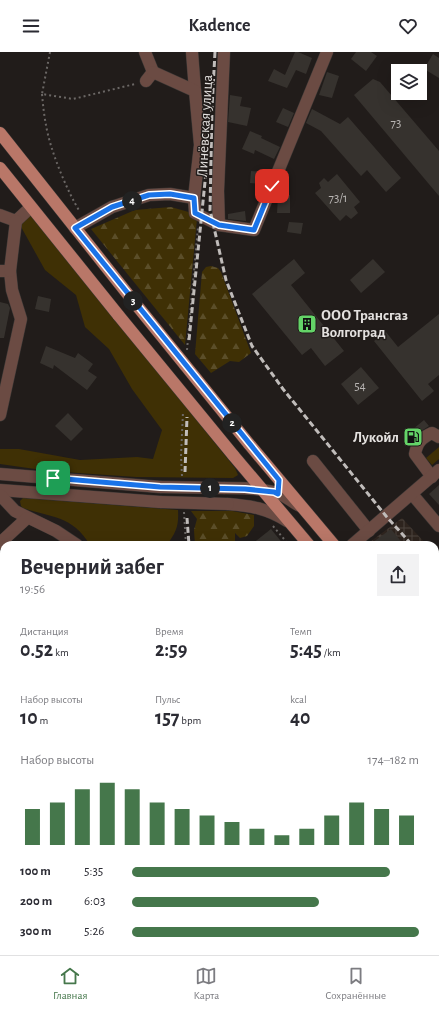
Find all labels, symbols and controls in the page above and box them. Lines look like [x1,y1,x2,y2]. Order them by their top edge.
icon: menu [20,15,42,37]
icon: heart [397,15,419,37]
text: Kadence [189,17,250,35]
map controls [391,64,427,100]
button: layers [391,64,427,100]
street label: Линёвская улица [195,74,215,178]
house number: 73 [391,117,401,130]
pin [255,169,289,203]
icon: check [261,175,283,197]
pin: 4 [122,191,142,211]
house number: 73/1 [329,192,347,205]
text: 4 [129,195,135,206]
pin: 3 [123,291,143,311]
text: 3 [131,295,135,306]
place label: ООО Трансгаз Волгоград [321,308,408,340]
building icon: ООО Трансгаз Волгоград [296,313,318,335]
house number: 54 [354,380,366,393]
pin: 2 [222,413,242,433]
text: 2 [229,417,235,428]
fuel station icon: Лукойл [402,426,424,448]
place label: Лукойл [353,430,399,445]
pin [36,461,70,495]
icon: arrive [42,467,64,489]
pin: 1 [200,478,220,498]
text: 1 [208,482,212,493]
button: share [377,554,419,596]
text: Вечерний забег [20,556,164,578]
text: 19:56 [20,583,45,596]
text: Дистанция [20,626,69,637]
text: Время [155,626,184,637]
text: Темп [290,626,312,637]
text: 0.52 [20,640,53,660]
text: 2:59 [155,640,187,660]
text: 5:45 [290,640,322,660]
text: km [53,647,69,658]
text: /km [322,647,341,658]
text: Набор высоты [20,694,83,705]
text: Пульс [155,694,181,705]
text: kcal [290,694,307,705]
text: 10 [20,708,38,728]
text: 157 [155,708,179,728]
text: 40 [290,708,310,728]
text: m [38,715,48,726]
text: bpm [179,715,201,726]
text: Набор высоты [20,754,94,767]
text: 174–182 m [368,754,419,767]
text: 100 m [20,865,51,878]
text: 5:35 [84,865,103,878]
text: 200 m [20,895,52,908]
text: 6:03 [84,895,105,908]
text: 300 m [20,925,52,938]
text: 5:26 [84,925,104,938]
tab: Главная [53,965,88,1002]
tab: Карта [193,965,219,1002]
tab: Сохранённые [325,965,386,1002]

